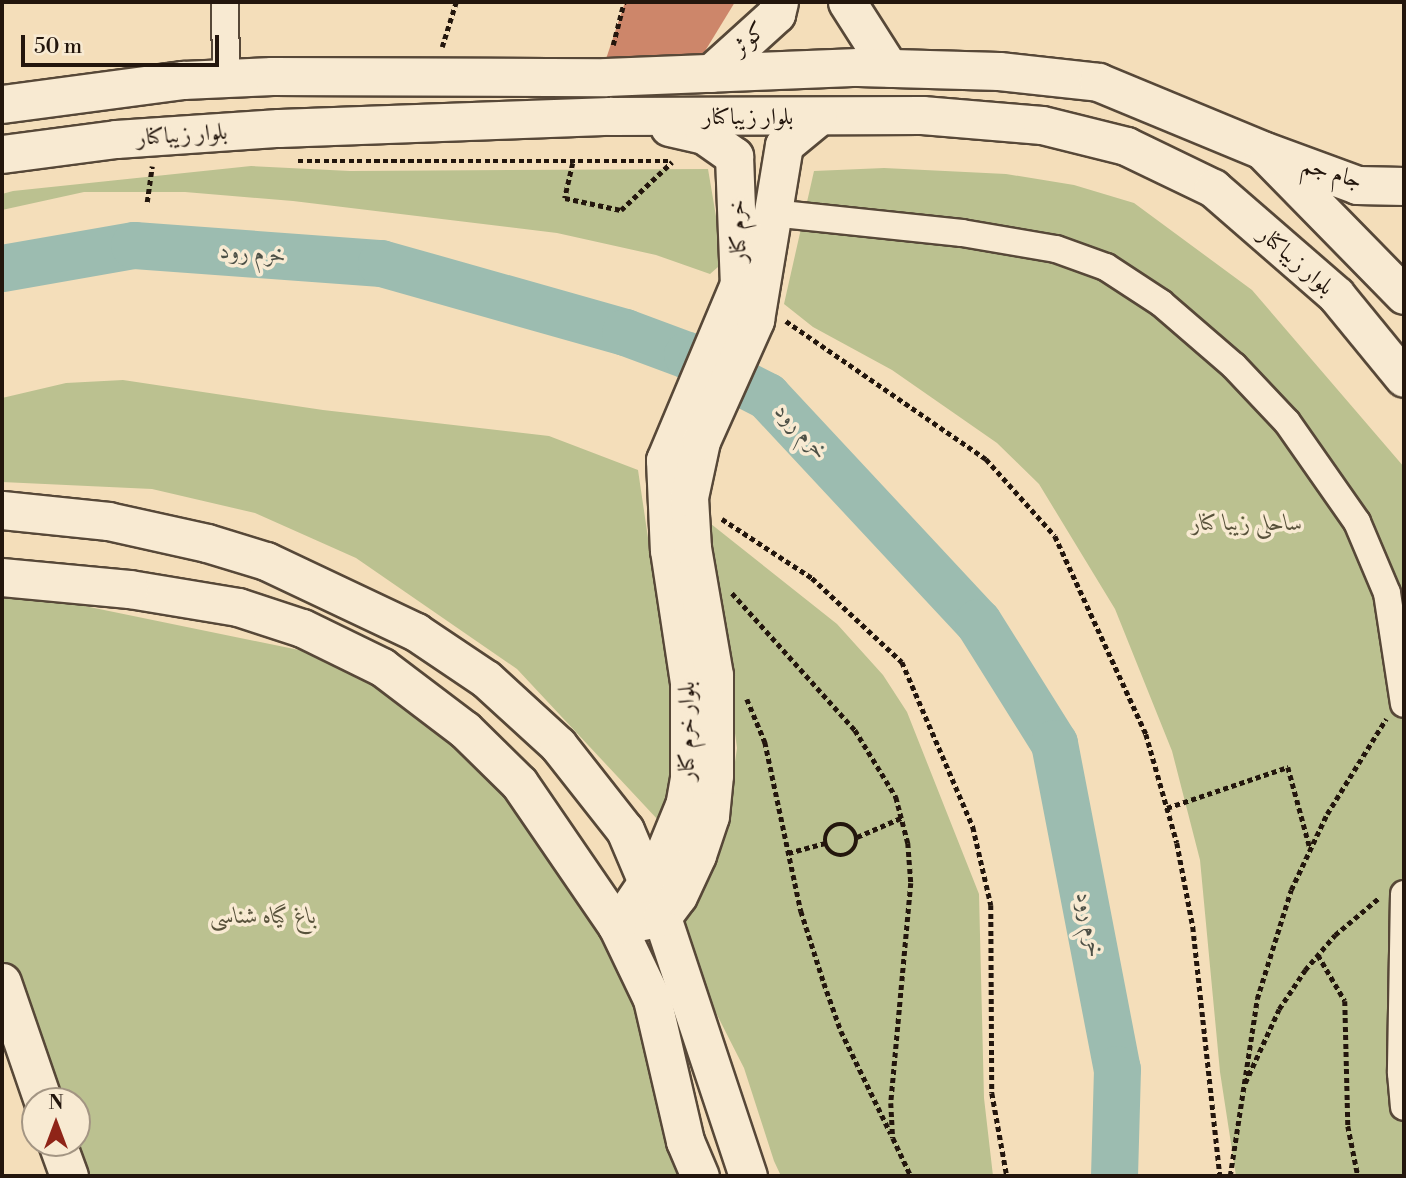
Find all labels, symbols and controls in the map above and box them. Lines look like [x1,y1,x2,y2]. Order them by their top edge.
street label: کوثر [726,16,772,62]
scale bar [24,21,222,65]
text: 50 m [34,34,82,60]
street label: بلوار زیباکنار [703,103,793,131]
street label: بلوار زیباکنار [136,118,228,152]
street label: جام جم [1299,151,1365,195]
street label: خرم کنار [723,199,753,263]
street label: بلوار زیباکنار [1253,221,1339,301]
water label: خرم رود [219,237,287,271]
water label: خرم رود [768,398,834,466]
park label: ساحلی زیبا کنار [1191,509,1303,537]
street label: بلوار خرم کنار [673,681,701,781]
water label: خرم رود [1068,889,1110,961]
park label: باغ گیاه شناسی [210,902,316,930]
north arrow [21,1087,91,1157]
text: N [48,1091,64,1115]

